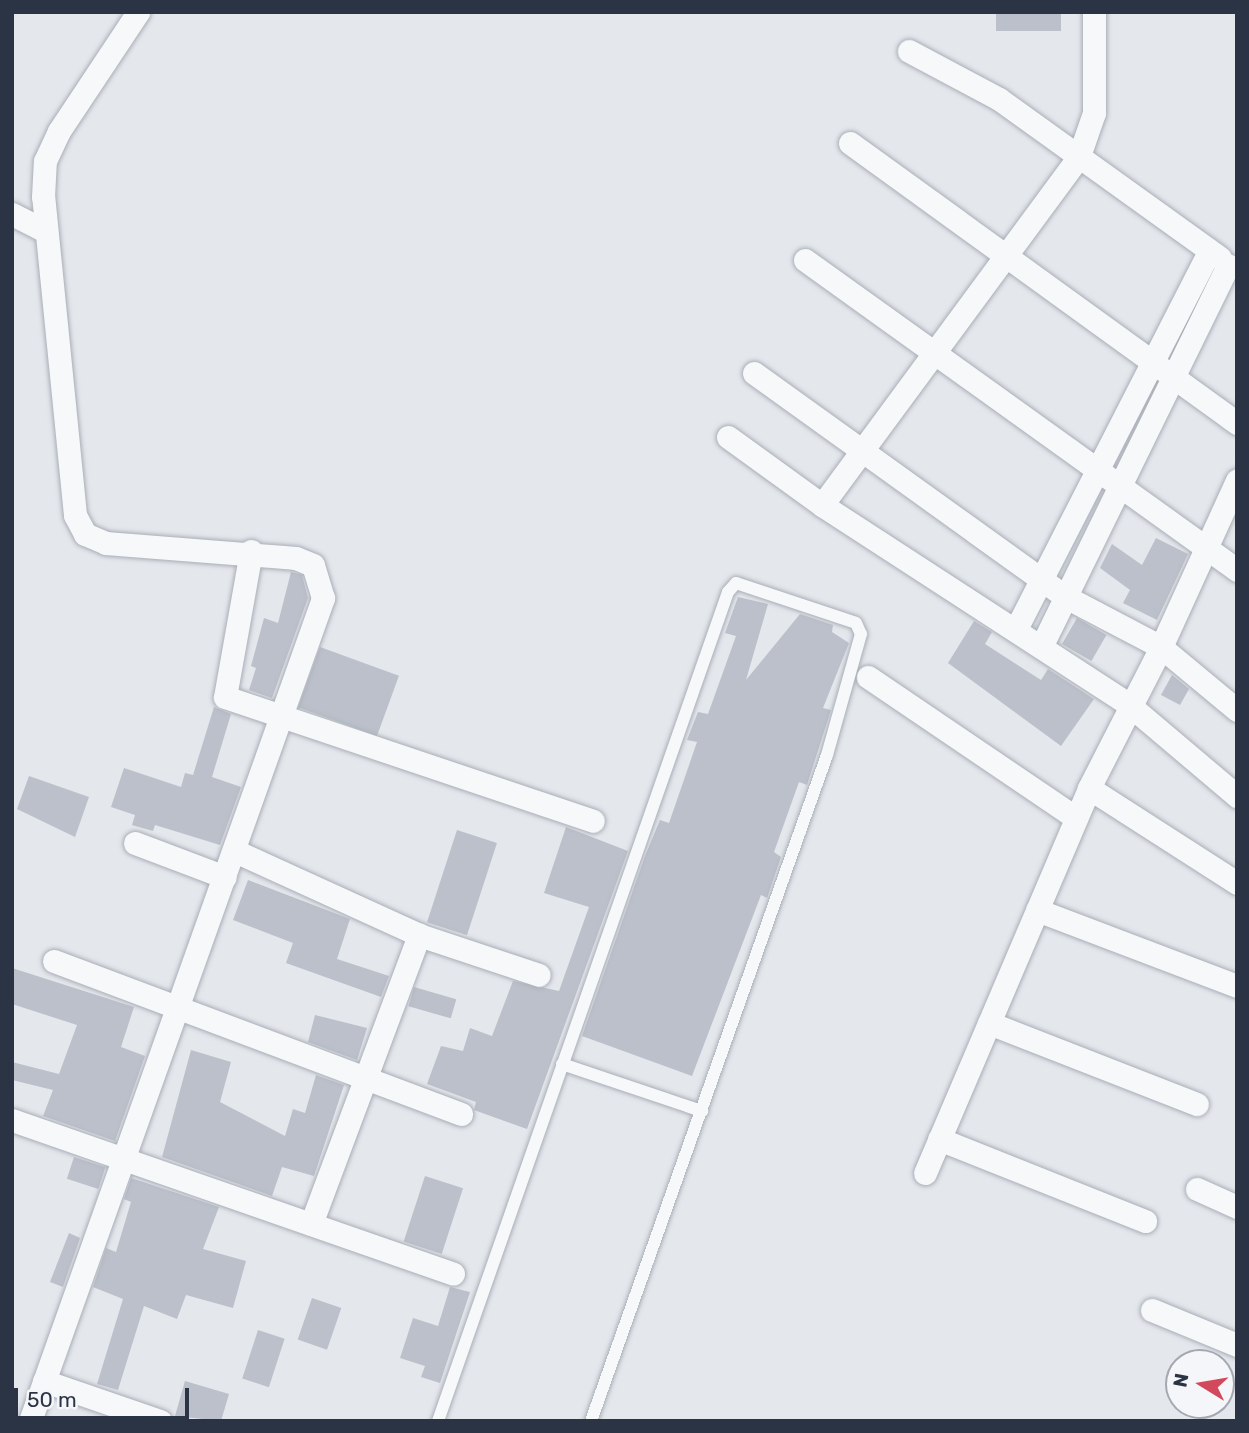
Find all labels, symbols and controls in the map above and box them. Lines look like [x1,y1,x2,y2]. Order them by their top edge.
north arrow [1165,1349,1235,1419]
text: N [1168,1371,1193,1389]
scale bar [18,1374,192,1418]
text: 50 m [27,1387,77,1412]

